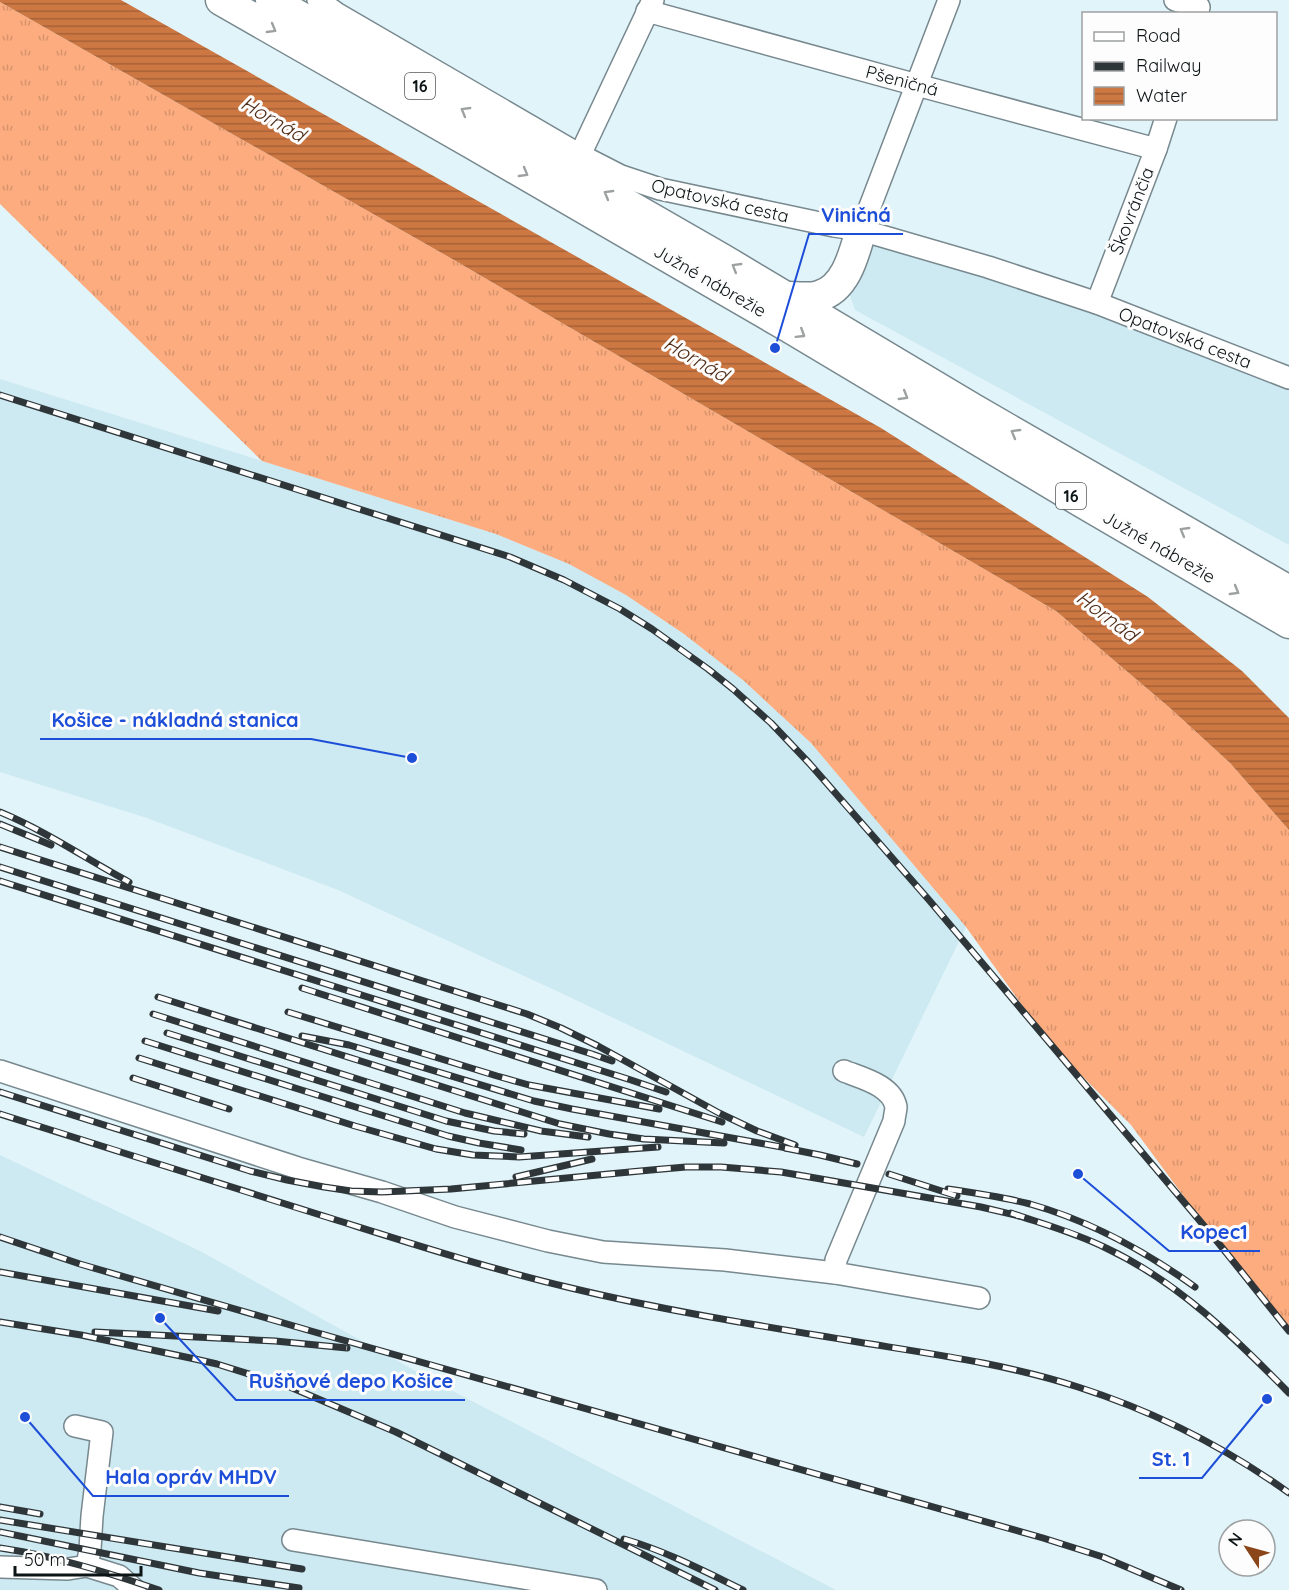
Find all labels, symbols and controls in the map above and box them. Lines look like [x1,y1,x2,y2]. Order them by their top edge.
legend [1082,12,1277,120]
one-way arrow [265,22,276,33]
text: Road [1136,24,1181,47]
text: Railway [1136,54,1202,77]
street label: Pšeničná [863,60,941,101]
road number: 16 [405,73,435,99]
text: Water [1136,84,1187,107]
water label: Hornád [237,90,312,148]
one-way arrow [460,107,471,118]
street label: Škovránčia [1104,164,1159,258]
one-way arrow [517,166,528,177]
street label: Opatovská cesta [649,173,791,228]
one-way arrow [604,190,615,201]
callout: Viničná [809,196,903,234]
text: Viničná [821,202,891,227]
street label: Južné nábrežie [650,239,771,322]
one-way arrow [732,263,742,275]
street label: Opatovská cesta [1115,302,1255,373]
one-way arrow [795,327,805,339]
water label: Hornád [660,330,735,388]
one-way arrow [898,389,908,401]
one-way arrow [1011,429,1021,441]
road number: 16 [1056,483,1086,509]
street label: Južné nábrežie [1099,505,1220,588]
one-way arrow [1180,527,1190,538]
one-way arrow [1228,584,1239,596]
water label: Hornád [1072,585,1145,648]
callout: Košice - nákladná stanica [40,701,311,739]
text: Košice - nákladná stanica [51,707,299,732]
callout: Kopec1 [1169,1213,1260,1251]
text: Kopec1 [1180,1219,1248,1244]
callout: Rušňové depo Košice [236,1362,465,1400]
text: Rušňové depo Košice [249,1368,453,1393]
callout: St. 1 [1139,1440,1202,1478]
text: St. 1 [1152,1446,1190,1471]
callout: Hala opráv MHDV [93,1458,289,1496]
text: Hala opráv MHDV [105,1464,277,1489]
north arrow [1217,1518,1277,1578]
text: N [1223,1529,1246,1550]
scale bar [15,1539,141,1577]
text: 50 m [24,1548,66,1571]

